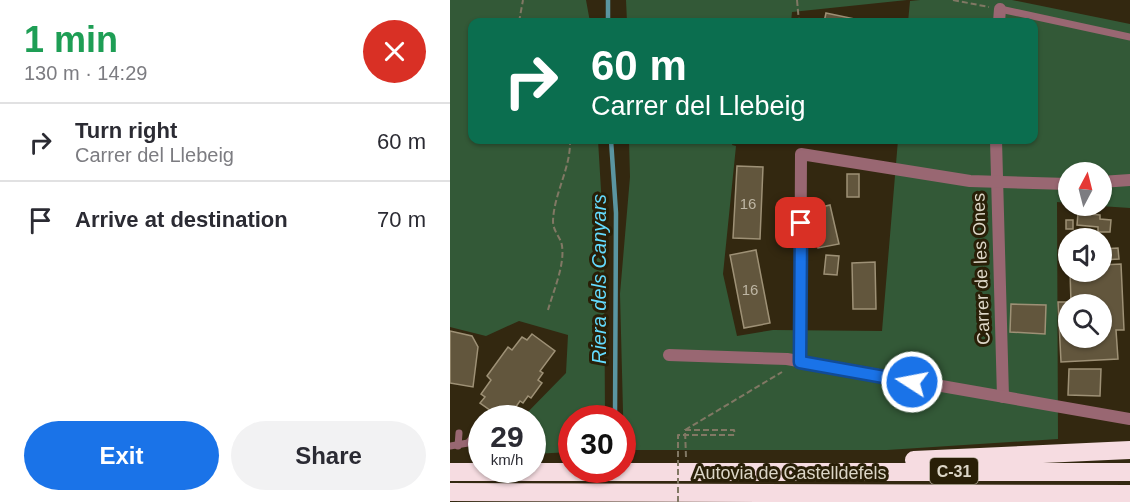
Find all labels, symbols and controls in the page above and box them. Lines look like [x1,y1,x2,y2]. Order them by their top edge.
text: 1 min [24,19,118,60]
button: close [363,20,426,83]
icon: right [492,42,570,120]
text: 60 m [591,42,687,89]
text: 130 m · 14:29 [24,62,147,84]
text: Carrer del Llebeig [591,91,806,121]
text: Turn right [75,118,177,143]
icon: right [24,126,57,159]
text: 60 m [377,129,426,154]
text: Carrer del Llebeig [75,144,234,166]
north arrow [1058,162,1112,216]
map controls [1058,162,1112,348]
street label: Carrer de les Ones [968,193,994,345]
water label: Riera dels Canyars [588,194,610,364]
house number: 16 [740,195,756,212]
pin [775,197,826,248]
icon: arrive [24,204,57,237]
icon: arrive [784,206,817,239]
text: Arrive at destination [75,207,288,232]
text: 70 m [377,207,426,232]
button: sound [1058,228,1112,282]
house number: 16 [742,281,758,298]
button: search [1058,294,1112,348]
position arrow [880,350,944,414]
speed limit sign: 30 [558,405,636,483]
text: 29 [490,420,524,453]
button: Exit [24,421,219,490]
button: Share [231,421,426,490]
text: km/h [491,451,523,468]
road number: C-31 [930,458,978,484]
street label: Autovia de Castelldefels [693,463,887,483]

